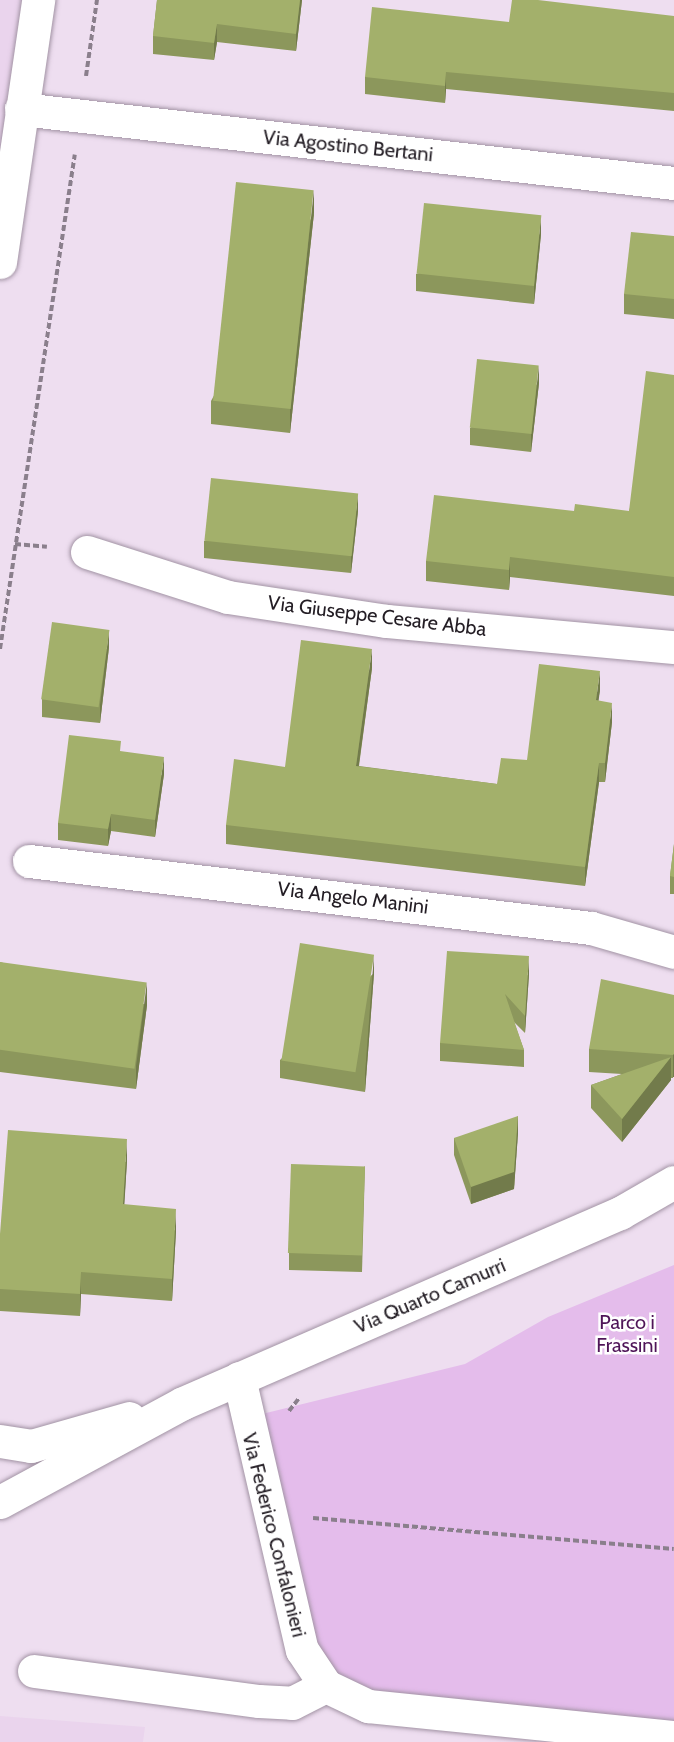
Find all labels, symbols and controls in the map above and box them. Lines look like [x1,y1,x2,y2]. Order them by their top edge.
street label: Via Agostino Bertani [262,125,434,167]
street label: Via Giuseppe Cesare Abba [266,591,488,641]
street label: Via Angelo Manini [276,877,430,919]
street label: Via Quarto Camurri [351,1253,509,1339]
park label: Parco i Frassini [596,1310,658,1357]
street label: Via Federico Confalonieri [237,1430,311,1640]

